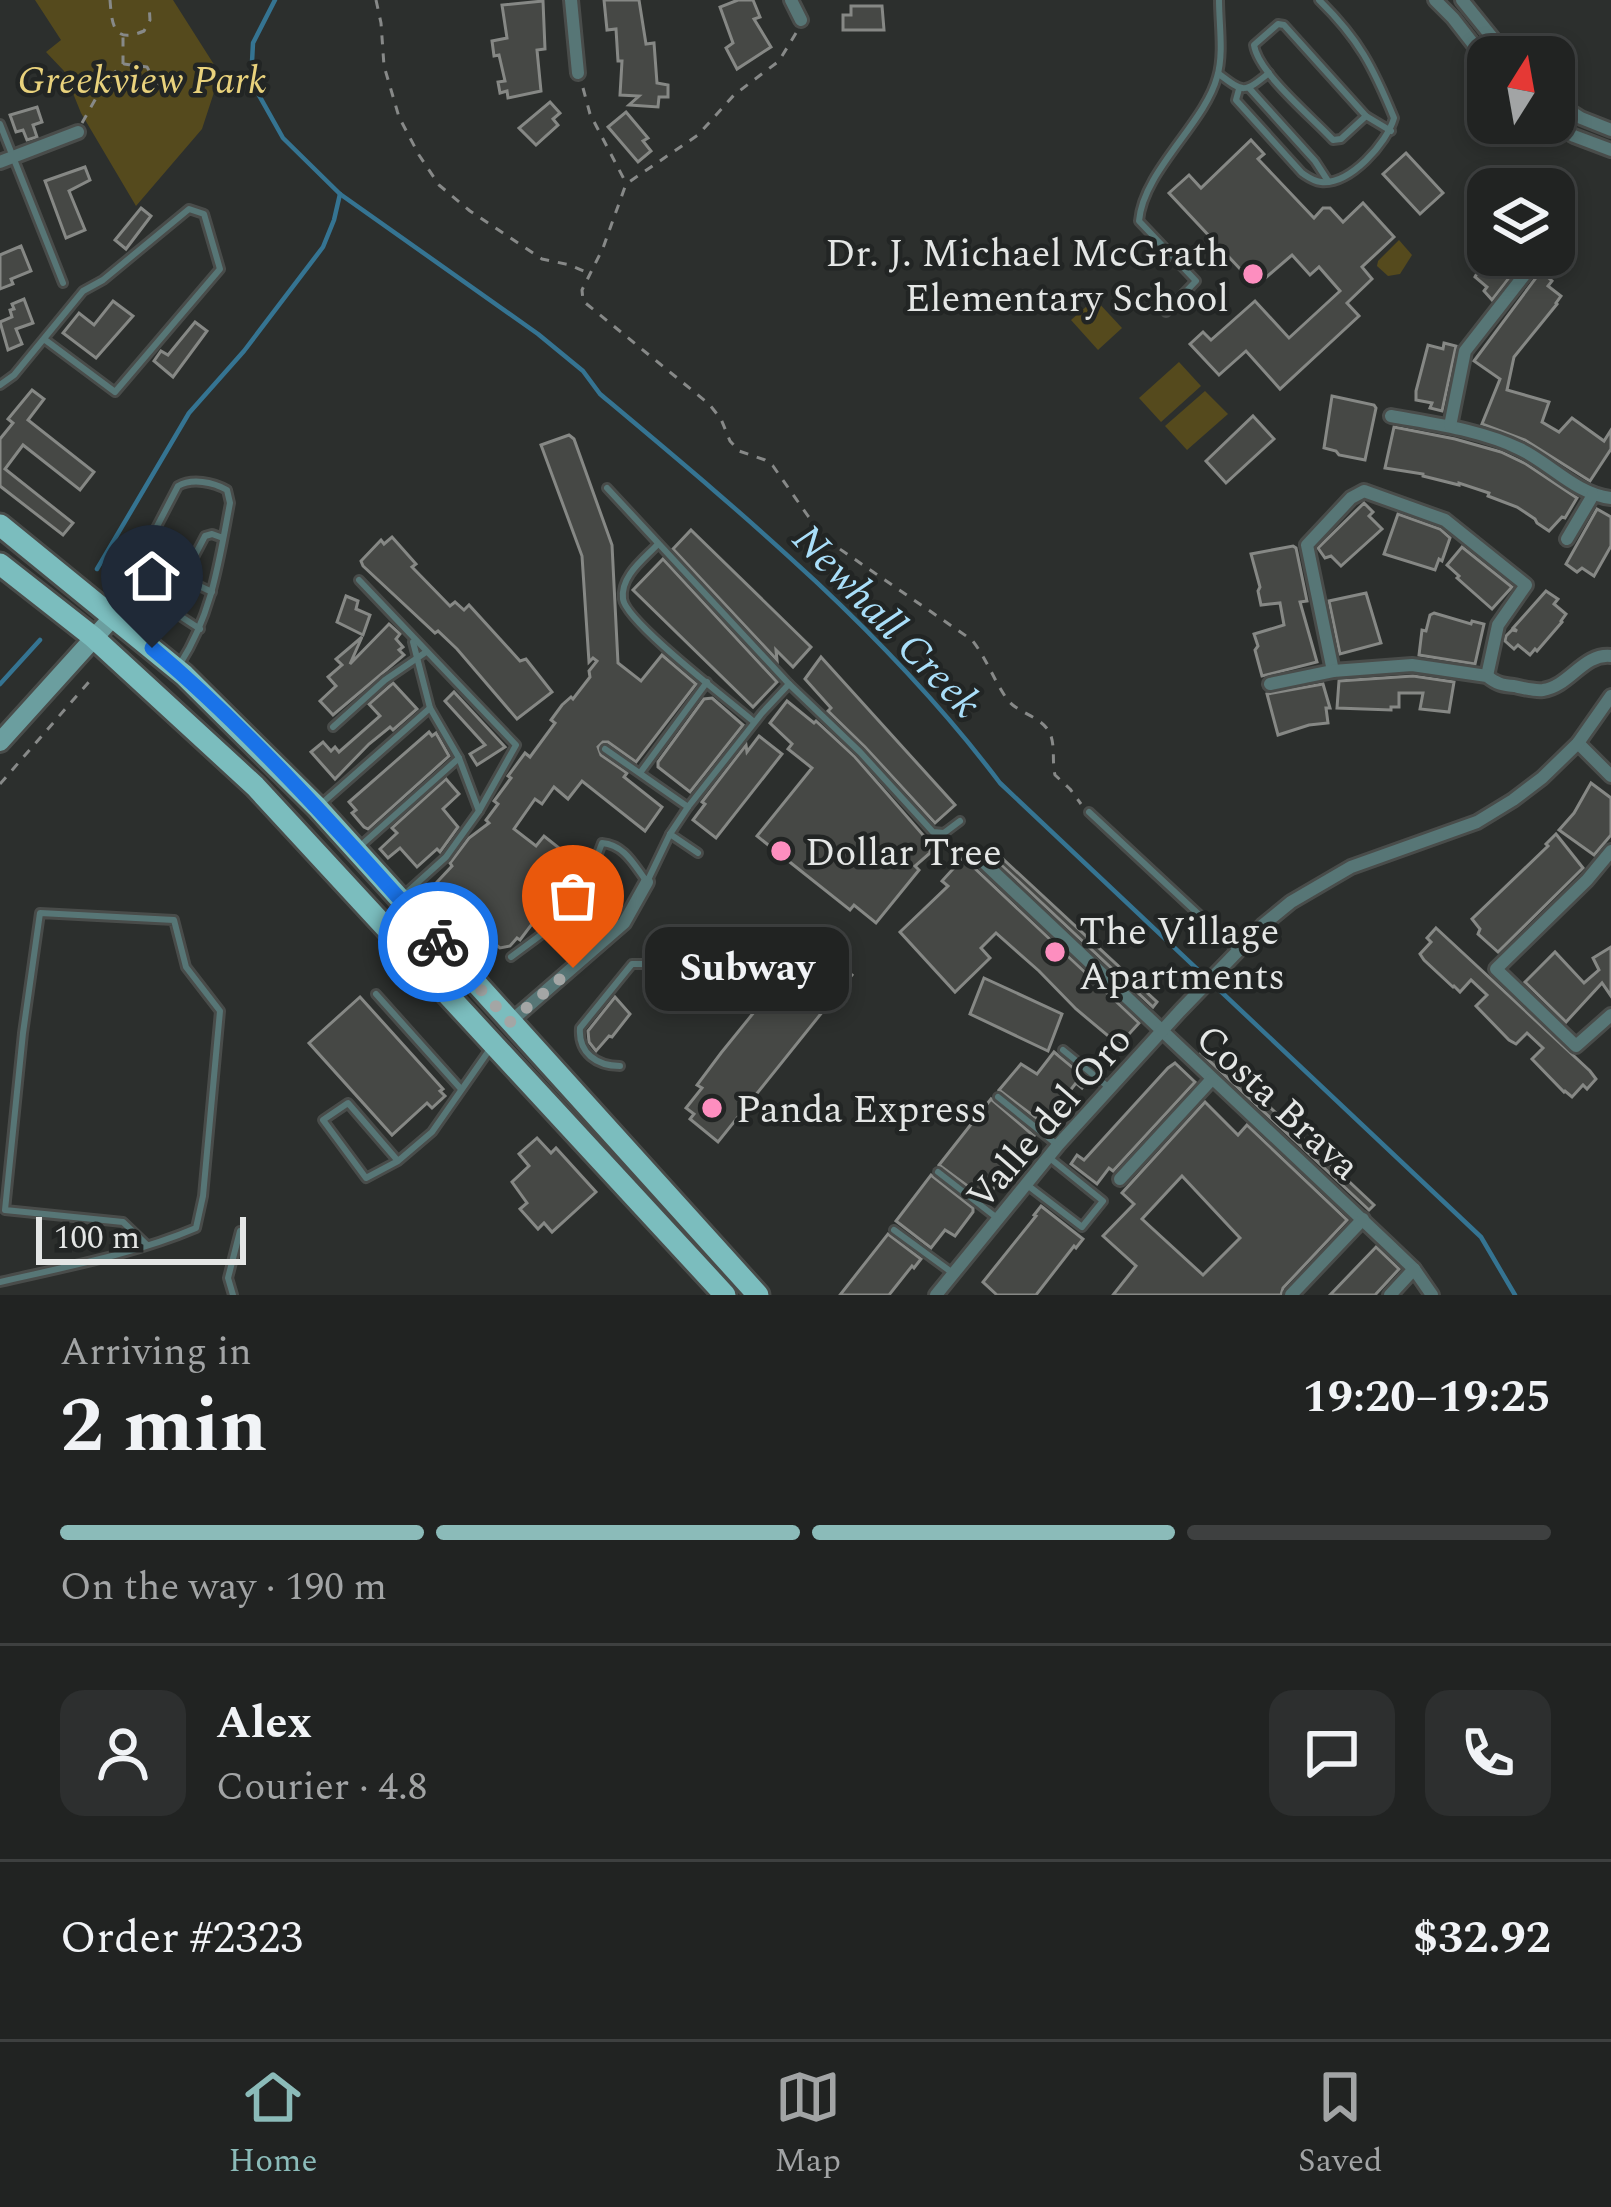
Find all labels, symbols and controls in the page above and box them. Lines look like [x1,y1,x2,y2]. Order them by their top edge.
north arrow [1467,36,1575,144]
map controls [1467,36,1575,276]
park label: Greekview Park [17,52,267,111]
button: layers [1467,168,1575,276]
place label: Dr. J. Michael McGrath Elementary School [825,225,1229,329]
marker: Dr. J. Michael McGrath Elementary School [1240,261,1266,287]
water label: Newhall Creek [777,510,996,733]
pin [101,525,203,648]
icon: home [119,543,185,609]
place label: Dollar Tree [805,824,1002,883]
marker: Dollar Tree [768,838,794,864]
pin [522,845,624,968]
icon: bag [540,863,606,929]
courier [378,882,498,1002]
place label: The Village Apartments [1079,903,1285,1007]
icon: bike [405,909,471,975]
callout: Subway [645,926,849,1010]
text: Subway [680,939,814,998]
marker: The Village Apartments [1042,939,1068,965]
street label: Costa Brava [1182,1011,1373,1195]
street label: Valle del Oro [953,1014,1147,1224]
place label: Panda Express [736,1081,987,1140]
marker: Panda Express [699,1095,725,1121]
scale bar [36,1211,246,1264]
text: 100 m [54,1213,140,1263]
text: Arriving in [60,1323,252,1382]
text: 19:20–19:25 [1302,1363,1551,1432]
text: 2 min [60,1367,268,1486]
text: On the way · 190 m [60,1558,387,1617]
text: Alex [216,1689,312,1758]
button: person [60,1690,186,1816]
button: chat [1269,1690,1395,1816]
button: phone [1425,1690,1551,1816]
text: Courier · 4.8 [216,1758,427,1817]
text: Order #2323 [60,1904,303,1973]
text: $32.92 [1413,1904,1551,1973]
tab: Home [229,2064,317,2186]
tab: Map [774,2064,841,2186]
tab: Saved [1298,2064,1383,2186]

